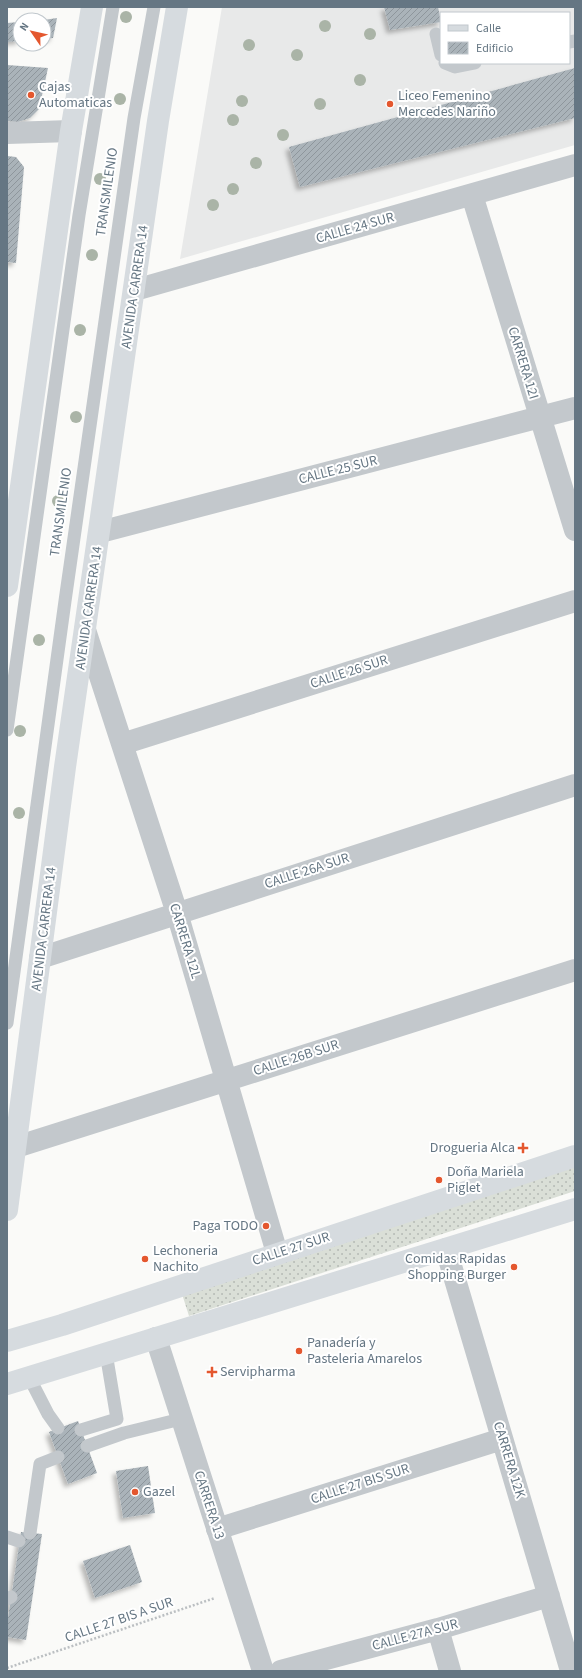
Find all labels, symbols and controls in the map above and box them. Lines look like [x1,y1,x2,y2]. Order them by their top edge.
north arrow [12,12,52,52]
legend [440,12,570,64]
text: N [16,19,32,34]
text: Calle [476,20,501,37]
text: Edificio [476,40,513,57]
place label: Cajas Automaticas [39,77,112,113]
place label: Liceo Femenino Mercedes Nariño [398,86,496,122]
marker: Cajas Automaticas [26,90,36,100]
marker: Liceo Femenino Mercedes Nariño [385,99,395,109]
street label: TRANSMILENIO [91,146,123,238]
street label: CALLE 24 SUR [314,207,397,249]
street label: AVENIDA CARRERA 14 [116,224,154,350]
street label: CARRERA 12I [502,324,544,402]
street label: CALLE 25 SUR [296,451,380,489]
street label: TRANSMILENIO [45,466,77,558]
street label: AVENIDA CARRERA 14 [70,545,108,671]
street label: CALLE 26 SUR [308,650,390,694]
street label: CALLE 26A SUR [262,848,352,894]
street label: AVENIDA CARRERA 14 [26,866,62,992]
street label: CARRERA 12L [164,901,206,981]
street label: CALLE 26B SUR [251,1035,341,1081]
place label: Drogueria Alca [430,1138,515,1158]
marker: Drogueria Alca [518,1143,528,1153]
place label: Doña Mariela Piglet [447,1162,524,1198]
marker: Doña Mariela Piglet [434,1175,444,1185]
place label: Paga TODO [193,1216,258,1236]
marker: Paga TODO [261,1221,271,1231]
street label: CALLE 27 SUR [250,1227,332,1271]
place label: Lechoneria Nachito [153,1241,218,1277]
place label: Comidas Rapidas Shopping Burger [405,1249,506,1285]
marker: Lechoneria Nachito [140,1254,150,1264]
marker: Comidas Rapidas Shopping Burger [509,1262,519,1272]
place label: Panadería y Pasteleria Amarelos [307,1333,422,1369]
marker: Panadería y Pasteleria Amarelos [294,1346,304,1356]
place label: Servipharma [220,1362,296,1382]
marker: Servipharma [207,1367,217,1377]
street label: CARRERA 12K [488,1419,530,1502]
street label: CALLE 27 BIS SUR [308,1459,412,1509]
street label: CARRERA 13 [188,1468,230,1542]
place label: Gazel [143,1482,175,1502]
marker: Gazel [130,1487,140,1497]
street label: CALLE 27 BIS A SUR [62,1592,176,1648]
street label: CALLE 27A SUR [370,1614,460,1656]

